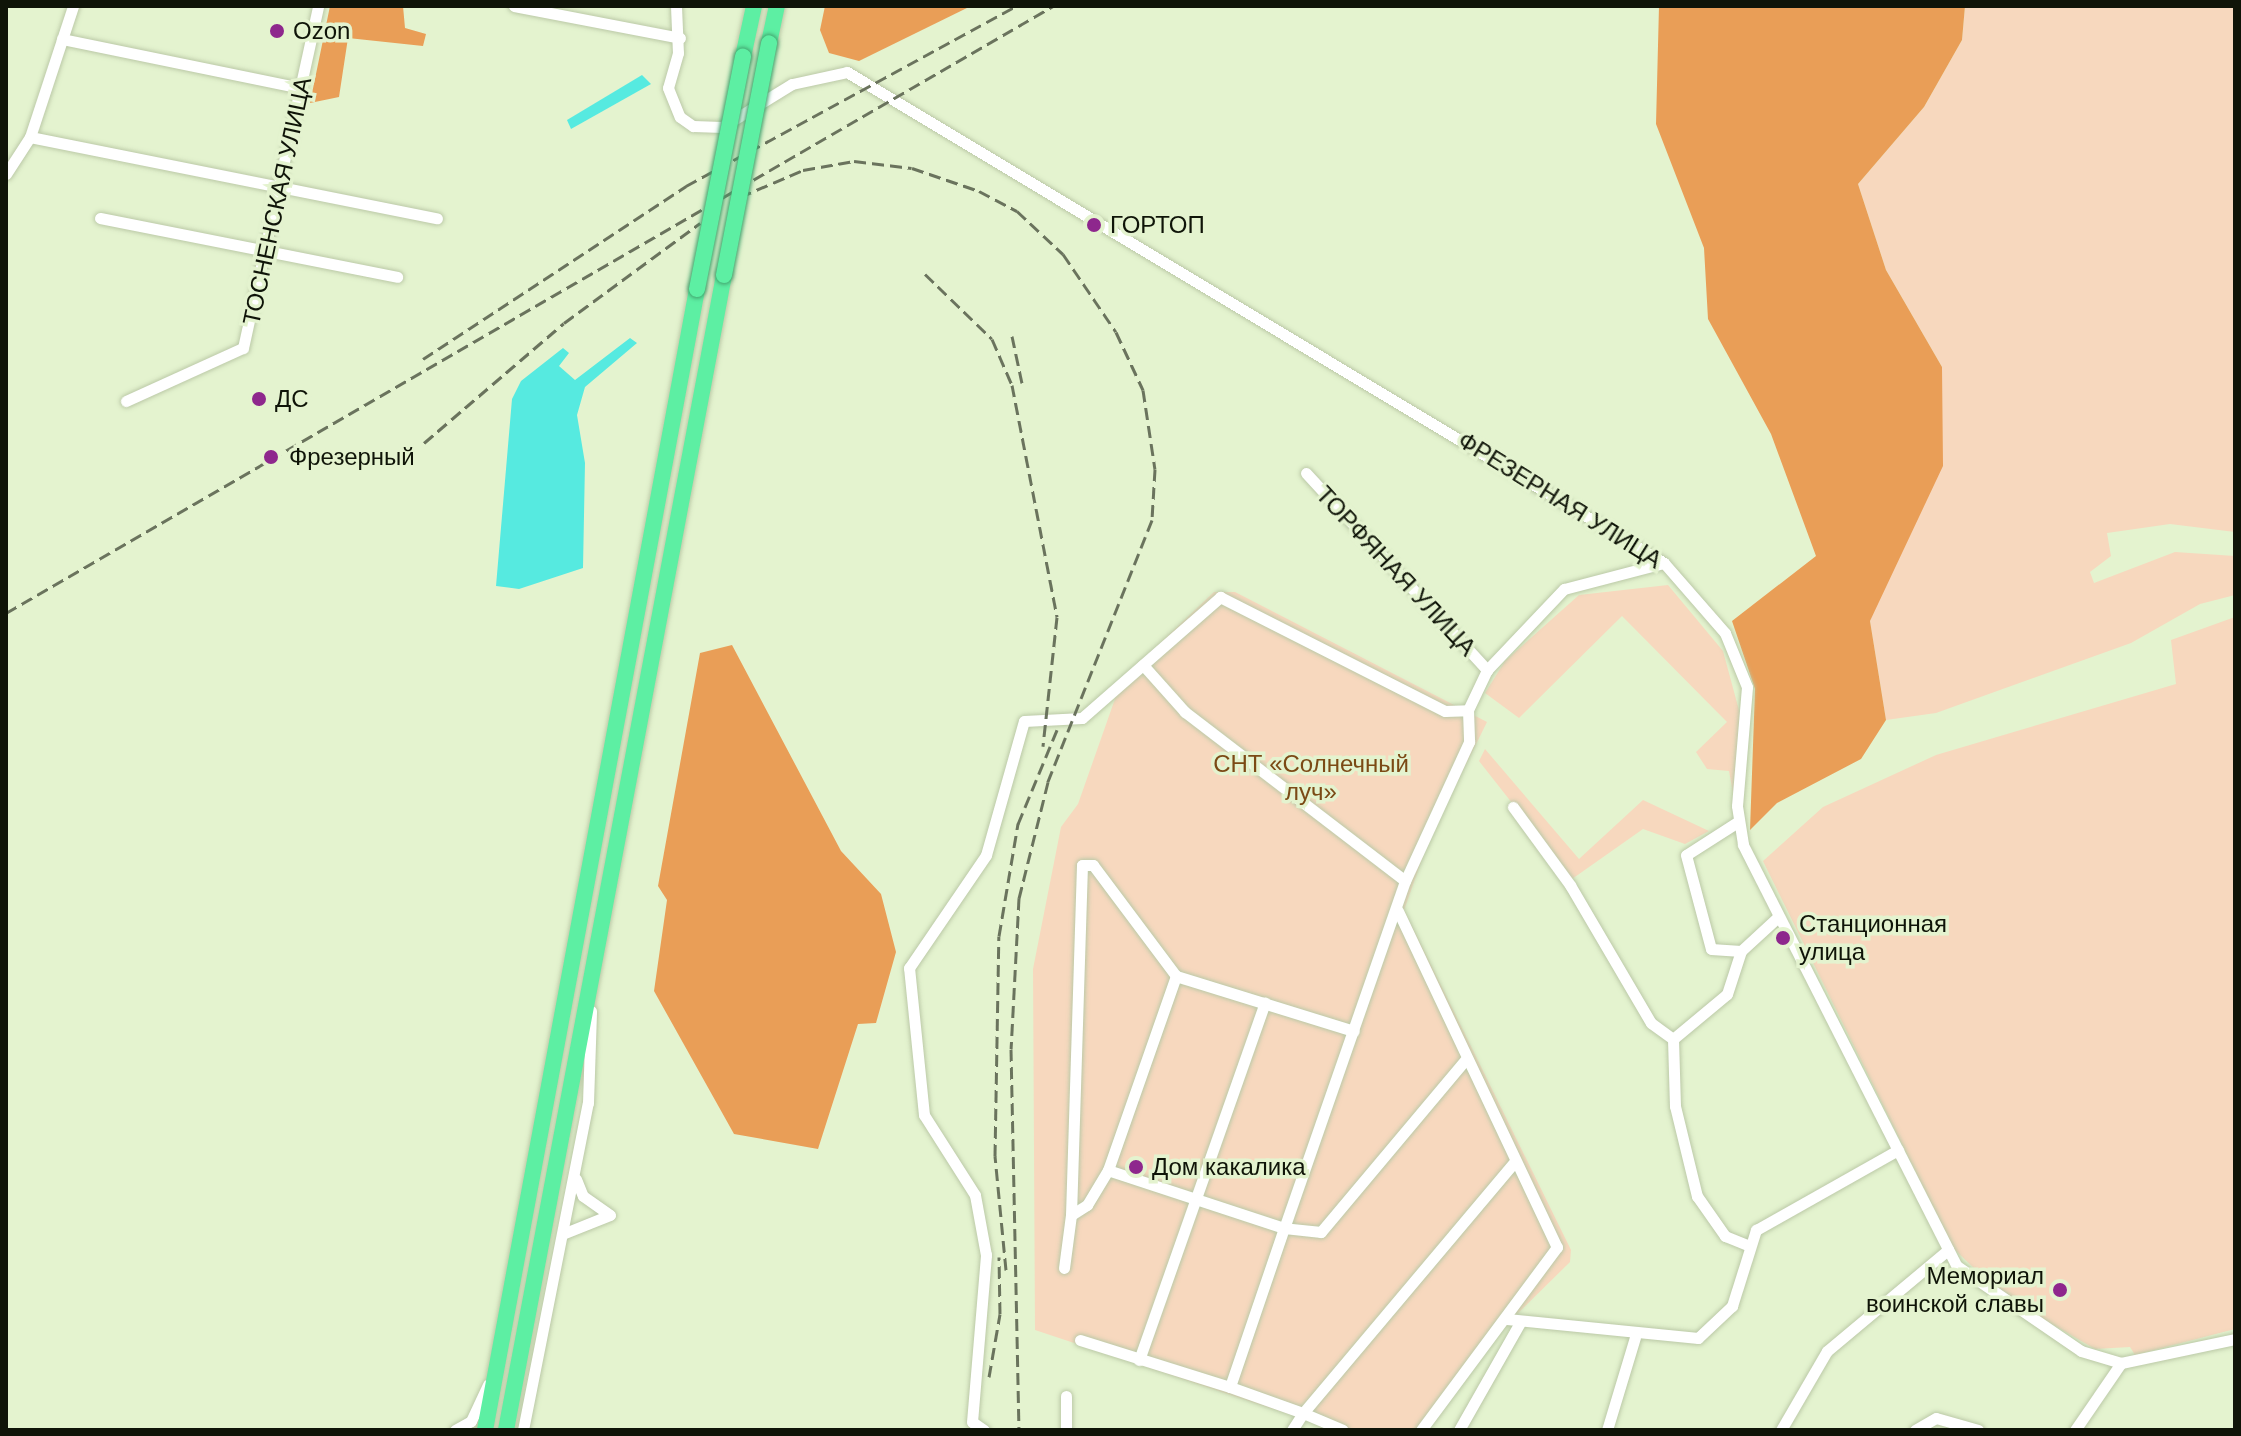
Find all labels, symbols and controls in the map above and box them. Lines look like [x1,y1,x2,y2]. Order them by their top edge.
place label: Ozon [293,17,350,45]
marker: Ozon [268,22,286,40]
street label: ТОСНЕНСКАЯ УЛИЦА [237,74,317,328]
place label: ГОРТОП [1110,211,1205,239]
marker: ГОРТОП [1085,216,1103,234]
place label: ДС [275,385,309,413]
marker: ДС [250,390,268,408]
street label: ФРЕЗЕРНАЯ УЛИЦА [1453,426,1667,574]
place label: Фрезерный [289,443,415,471]
marker: Фрезерный [260,446,282,468]
street label: ТОРФЯНАЯ УЛИЦА [1310,480,1482,662]
park label: СНТ «Солнечный луч» [1213,750,1409,806]
place label: Станционная улица [1799,910,1947,966]
marker: Станционная улица [1774,929,1792,947]
place label: Дом какалика [1152,1153,1306,1181]
marker: Дом какалика [1127,1158,1145,1176]
place label: Мемориал воинской славы [1866,1262,2044,1318]
marker: Мемориал воинской славы [2051,1281,2069,1299]

